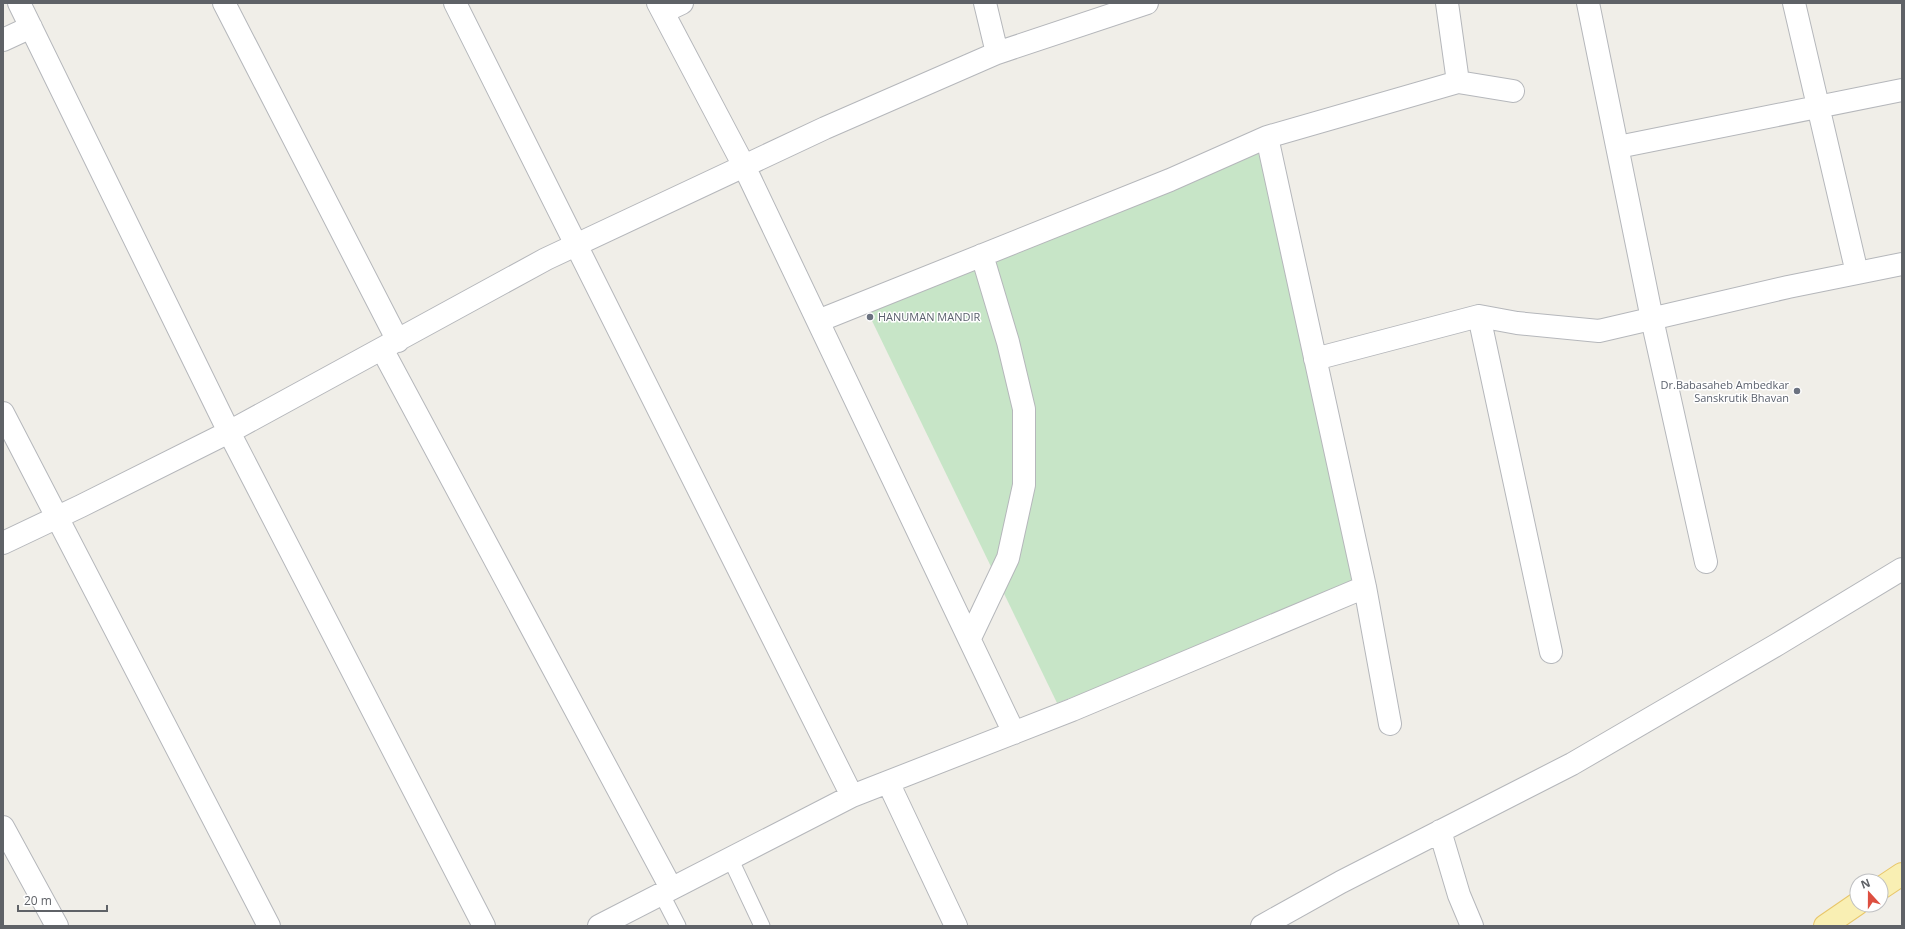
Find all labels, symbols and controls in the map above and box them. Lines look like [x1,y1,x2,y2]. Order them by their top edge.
place label: HANUMAN MANDIR [878,309,981,324]
marker: HANUMAN MANDIR [865,312,875,322]
place label: Dr.Babasaheb Ambedkar Sanskrutik Bhavan [1661,377,1789,405]
marker: Dr.Babasaheb Ambedkar Sanskrutik Bhavan [1792,386,1802,396]
north arrow [1849,873,1889,913]
text: N [1858,875,1872,892]
scale bar [18,887,107,913]
text: 20 m [24,892,52,909]

